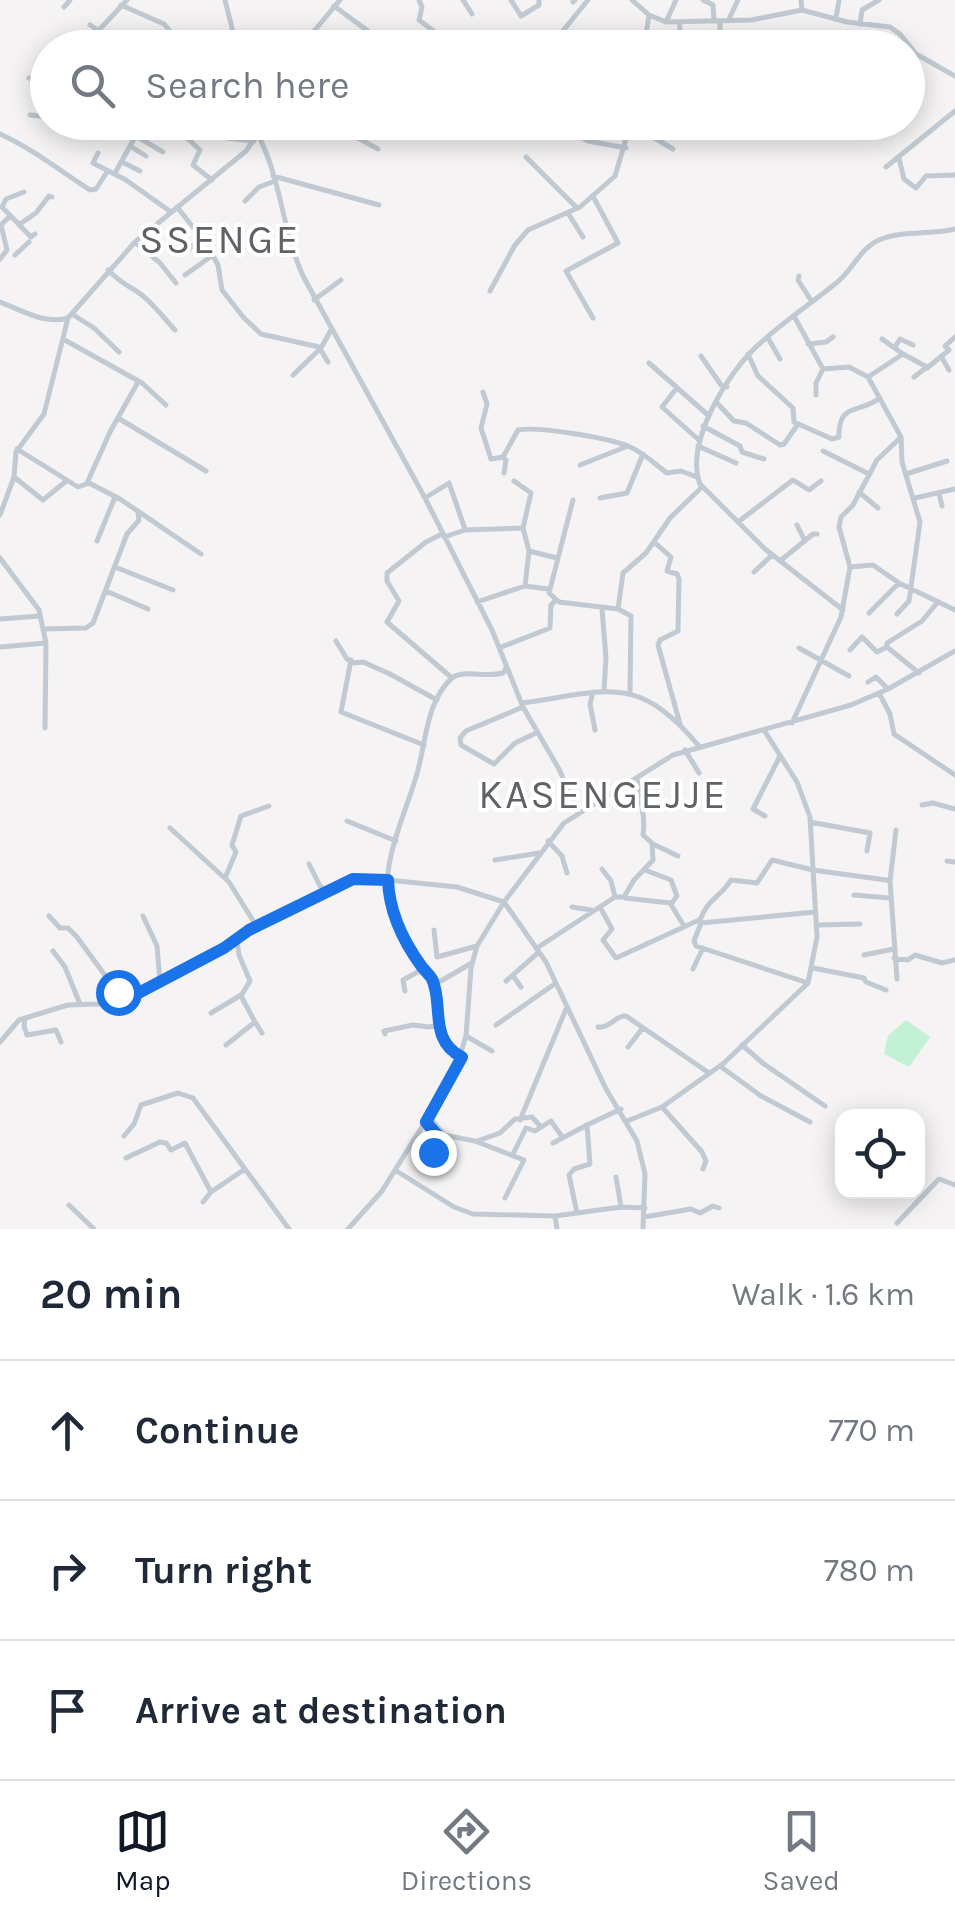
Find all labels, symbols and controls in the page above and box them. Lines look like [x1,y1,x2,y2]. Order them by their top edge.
search box [30,30,925,140]
icon: search [65,58,120,113]
text: Search here [145,63,349,108]
district label: SSENGE [139,216,301,263]
district label: KASENGEJJE [478,771,728,818]
route start [96,970,142,1016]
map controls [835,1109,925,1199]
button: locate [835,1109,925,1199]
route end [411,1130,457,1176]
text: 20 min [40,1269,182,1319]
text: Walk · 1.6 km [732,1276,915,1313]
icon: ahead [40,1403,95,1458]
text: Continue [135,1408,299,1453]
text: 770 m [828,1412,915,1449]
icon: right [40,1543,95,1598]
text: Turn right [135,1548,312,1593]
text: 780 m [824,1552,915,1589]
icon: arrive [40,1683,95,1738]
text: Arrive at destination [135,1688,507,1733]
tab: Map [115,1804,171,1897]
tab: Directions [401,1804,532,1897]
tab: Saved [762,1804,840,1897]

